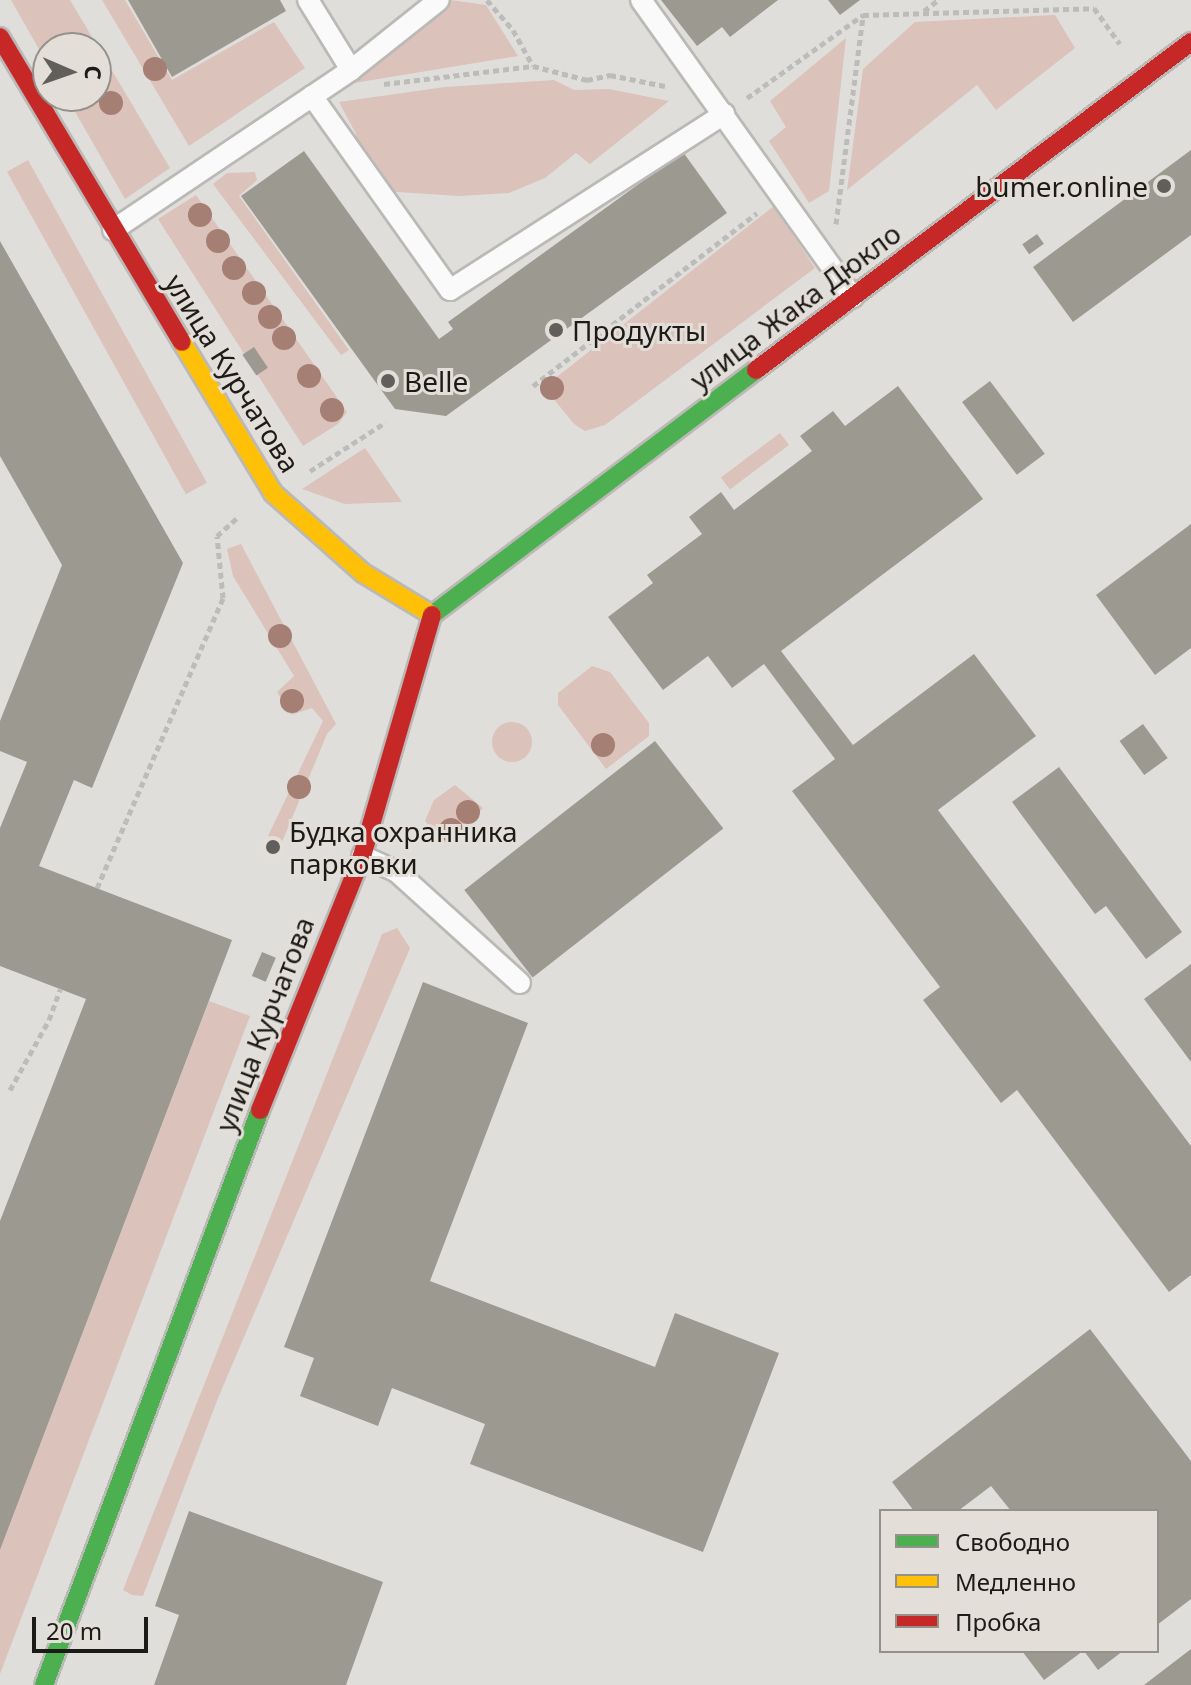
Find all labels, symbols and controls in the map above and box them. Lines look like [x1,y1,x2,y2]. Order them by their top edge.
north arrow [32,32,112,112]
text: С [79,65,109,80]
place label: bumer.online [975,169,1148,203]
marker: bumer.online [1155,177,1173,195]
street label: улица Жака Дюкло [683,216,907,396]
street label: улица Курчатова [159,268,307,478]
place label: Продукты [572,313,706,347]
marker: Продукты [547,321,565,339]
place label: Belle [404,364,468,398]
marker: Belle [379,372,397,390]
place label: Будка охранника парковки [289,814,518,880]
marker: Будка охранника парковки [264,838,282,856]
street label: улица Курчатова [208,912,320,1136]
legend [879,1509,1159,1653]
text: Свободно [955,1525,1070,1558]
text: Медленно [955,1565,1076,1598]
scale bar [36,1601,152,1651]
text: Пробка [955,1605,1041,1638]
text: 20 m [46,1614,102,1647]

